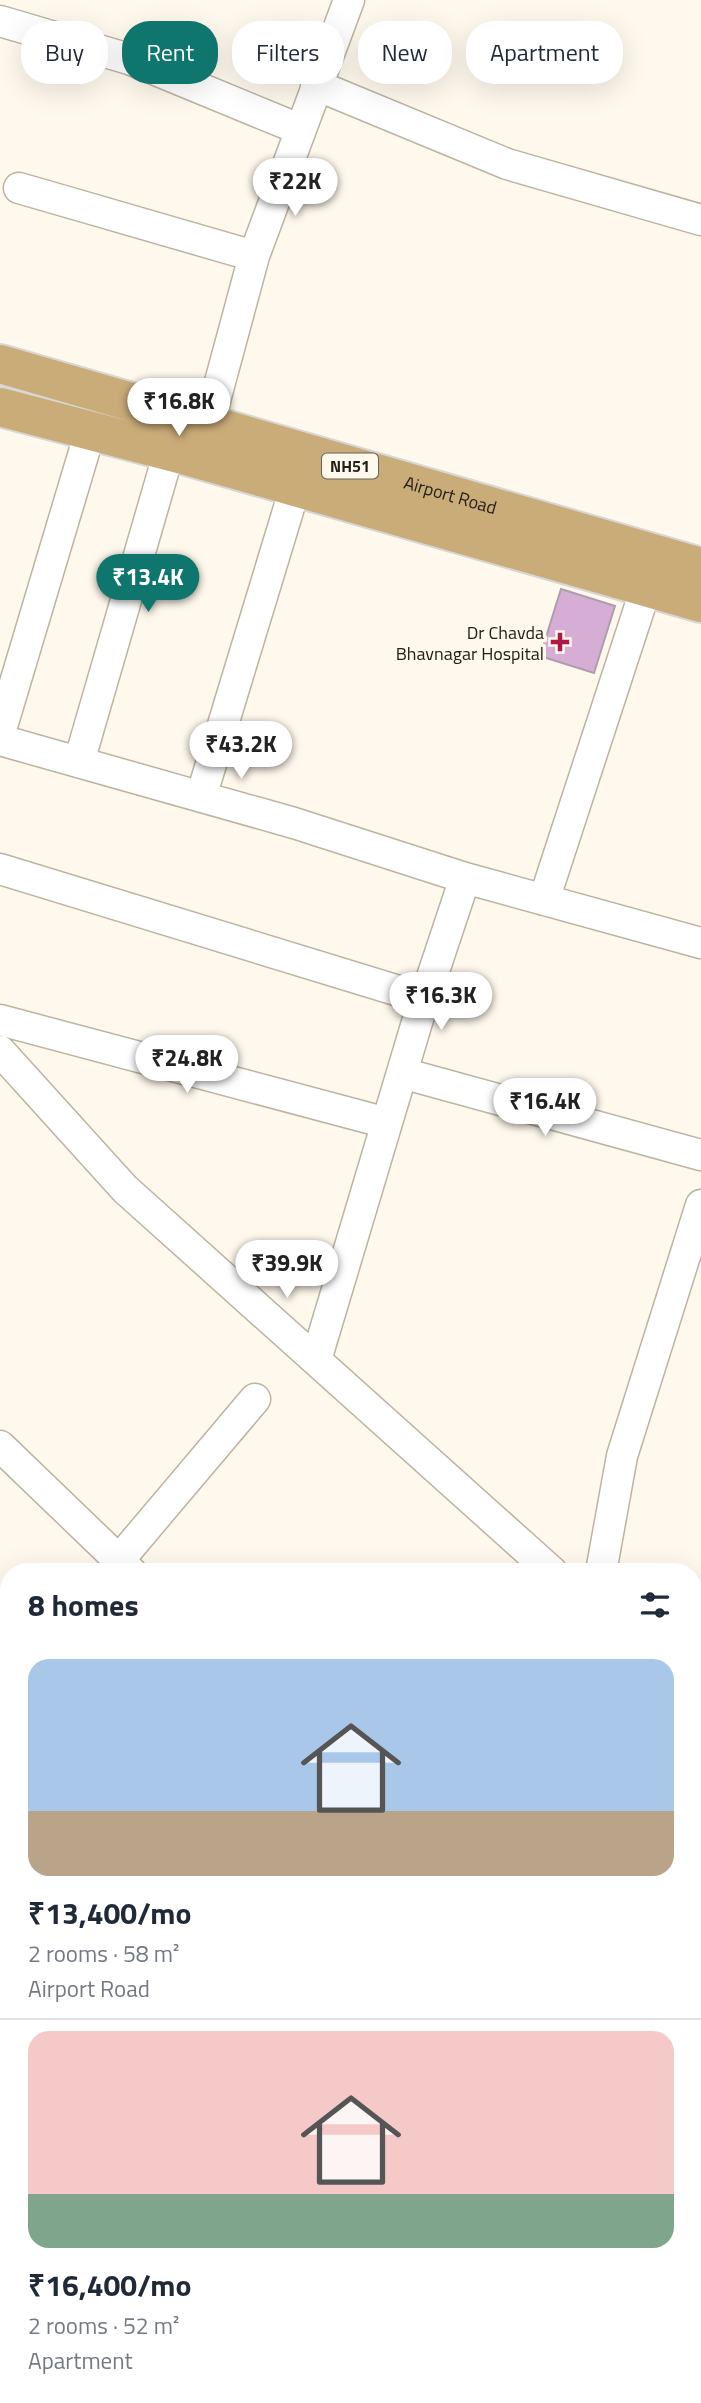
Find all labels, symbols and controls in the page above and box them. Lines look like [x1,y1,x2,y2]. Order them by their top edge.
chip: Buy [21,21,108,84]
chip: Rent [122,21,218,84]
chip: Filters [232,21,344,84]
chip: New [358,21,452,84]
chip: Apartment [466,21,623,84]
pin: ₹22K [254,158,336,218]
text: ₹22K [269,163,321,198]
pin: ₹16.8K [122,378,236,438]
text: ₹16.8K [143,383,215,418]
road number: NH51 [322,453,378,478]
street label: Airport Road [401,468,500,521]
pin: ₹13.4K [91,554,205,614]
text: ₹13.4K [112,559,184,594]
place label: Dr Chavda Bhavnagar Hospital [396,619,544,667]
marker: Dr Chavda Bhavnagar Hospital [550,632,570,652]
pin: ₹43.2K [184,722,298,781]
text: ₹43.2K [205,726,277,761]
pin: ₹16.3K [384,972,498,1032]
text: ₹16.3K [405,977,477,1012]
pin: ₹24.8K [130,1036,244,1095]
text: ₹24.8K [151,1040,223,1075]
pin: ₹16.4K [488,1078,602,1138]
text: ₹16.4K [509,1083,581,1118]
pin: ₹39.9K [230,1240,344,1300]
text: ₹39.9K [251,1245,323,1280]
text: 8 homes [28,1582,139,1628]
icon: filters [636,1586,674,1624]
icon: home [288,1705,414,1831]
text: ₹13,400/mo [28,1890,192,1936]
text: 2 rooms · 58 m² [28,1936,179,1971]
text: Airport Road [28,1971,150,2006]
icon: home [288,2077,414,2203]
text: ₹16,400/mo [28,2262,192,2308]
text: 2 rooms · 52 m² [28,2308,179,2343]
text: Apartment [28,2343,133,2378]

